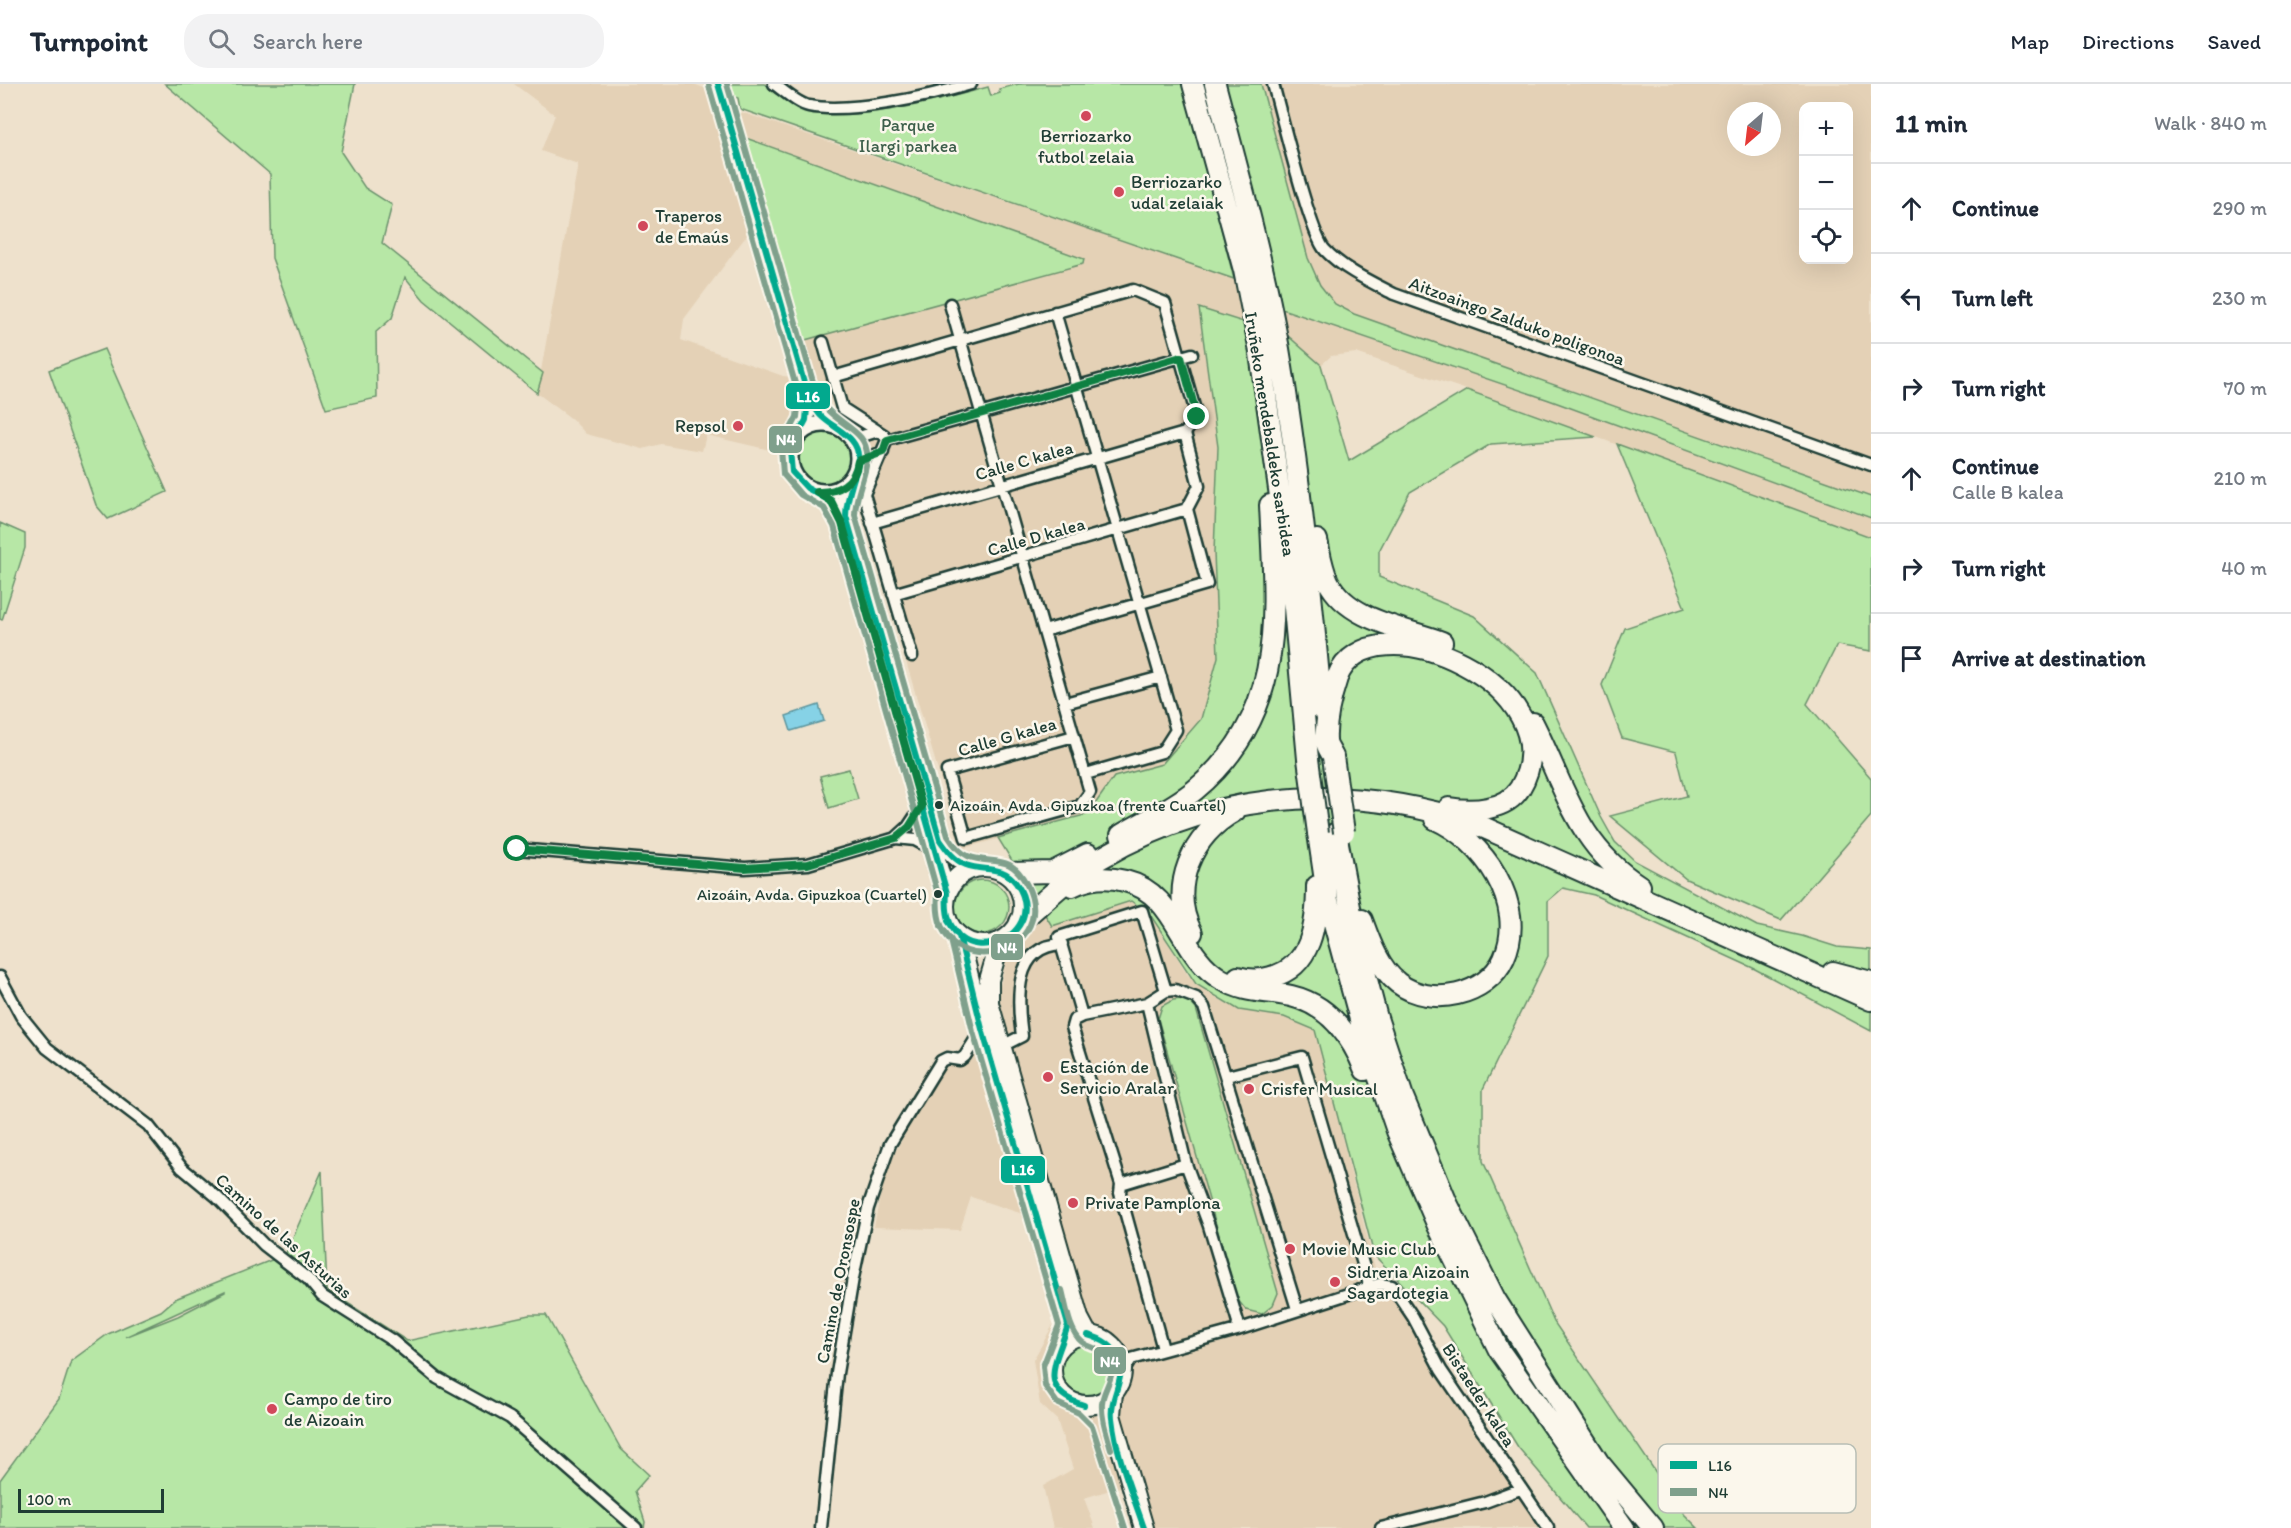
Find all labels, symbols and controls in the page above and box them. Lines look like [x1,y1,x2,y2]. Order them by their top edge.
search box [184,14,604,68]
text: Turnpoint [30,24,148,58]
icon: search [205,25,238,58]
text: Search here [253,28,363,55]
text: Map [2011,29,2049,54]
text: Directions [2082,29,2174,54]
text: Saved [2207,29,2261,54]
north arrow [1727,102,1781,156]
map controls [1799,102,1853,264]
button: + [1799,102,1853,156]
text: 11 min [1895,107,1967,139]
marker: Berriozarko futbol zelaia [1079,109,1093,123]
text: Walk · 840 m [2154,111,2267,135]
park label: Parque Ilargi parkea [859,114,957,157]
place label: Berriozarko futbol zelaia [1038,125,1135,168]
button: − [1799,156,1853,210]
place label: Berriozarko udal zelaiak [1131,171,1224,214]
marker: Berriozarko udal zelaiak [1112,185,1126,199]
icon: ahead [1895,192,1928,225]
text: Continue [1952,195,2039,222]
text: 290 m [2212,196,2267,220]
place label: Traperos de Emaús [655,205,729,248]
button: locate [1799,210,1853,264]
marker: Traperos de Emaús [636,219,650,233]
street label: Aitzoaingo Zalduko poligonoa [1406,272,1628,371]
icon: left [1895,282,1928,315]
text: Turn left [1952,285,2033,312]
text: 230 m [2212,286,2267,310]
street label: Iruñeko mendebaldeko sarbidea [1240,310,1300,559]
icon: right [1895,372,1928,405]
text: Turn right [1952,375,2046,402]
text: 70 m [2223,376,2267,400]
line badge: L16 [785,382,831,410]
text: L16 [796,387,821,406]
route end [1183,403,1209,429]
place label: Repsol [675,415,726,437]
marker: Repsol [731,419,745,433]
line badge: N4 [768,425,803,454]
text: N4 [776,430,797,449]
street label: Calle C kalea [973,437,1075,485]
text: Continue [1952,453,2039,480]
icon: ahead [1895,462,1928,495]
text: 210 m [2214,466,2267,490]
text: Calle B kalea [1952,480,2064,504]
street label: Calle D kalea [985,513,1087,561]
icon: right [1895,552,1928,585]
text: Turn right [1952,555,2046,582]
text: 40 m [2221,556,2267,580]
icon: arrive [1895,642,1928,675]
text: Arrive at destination [1952,645,2146,672]
street label: Calle G kalea [955,712,1059,762]
place label: Aizoáin, Avda. Gipuzkoa (frente Cuartel) [950,796,1226,815]
marker: Aizoáin, Avda. Gipuzkoa (frente Cuartel) [933,799,945,811]
route start [503,835,529,861]
place label: Aizoáin, Avda. Gipuzkoa (Cuartel) [697,885,927,904]
marker: Aizoáin, Avda. Gipuzkoa (Cuartel) [932,888,944,900]
line badge: N4 [990,933,1024,961]
text: N4 [997,938,1018,957]
place label: Estación de Servicio Aralar [1060,1056,1175,1099]
marker: Estación de Servicio Aralar [1041,1070,1055,1084]
place label: Crisfer Musical [1261,1078,1378,1100]
marker: Crisfer Musical [1242,1082,1256,1096]
line badge: L16 [1000,1155,1046,1184]
text: L16 [1011,1160,1036,1179]
street label: Camino de las Asturias [211,1169,357,1303]
place label: Private Pamplona [1085,1192,1221,1214]
marker: Private Pamplona [1066,1196,1080,1210]
street label: Camino de Oronsospe [811,1197,865,1365]
place label: Movie Music Club [1302,1238,1437,1260]
marker: Movie Music Club [1283,1242,1297,1256]
place label: Sidreria Aizoain Sagardotegia [1347,1261,1470,1304]
marker: Sidreria Aizoain Sagardotegia [1328,1275,1342,1289]
street label: Bistaeder kalea [1437,1339,1521,1452]
line badge: N4 [1093,1346,1127,1375]
text: N4 [1100,1352,1121,1371]
place label: Campo de tiro de Aizoain [284,1388,392,1431]
marker: Campo de tiro de Aizoain [265,1402,279,1416]
legend [1658,1444,1856,1513]
text: L16 [1708,1456,1732,1475]
text: N4 [1708,1483,1729,1502]
scale bar [18,1486,164,1514]
text: 100 m [27,1490,71,1509]

